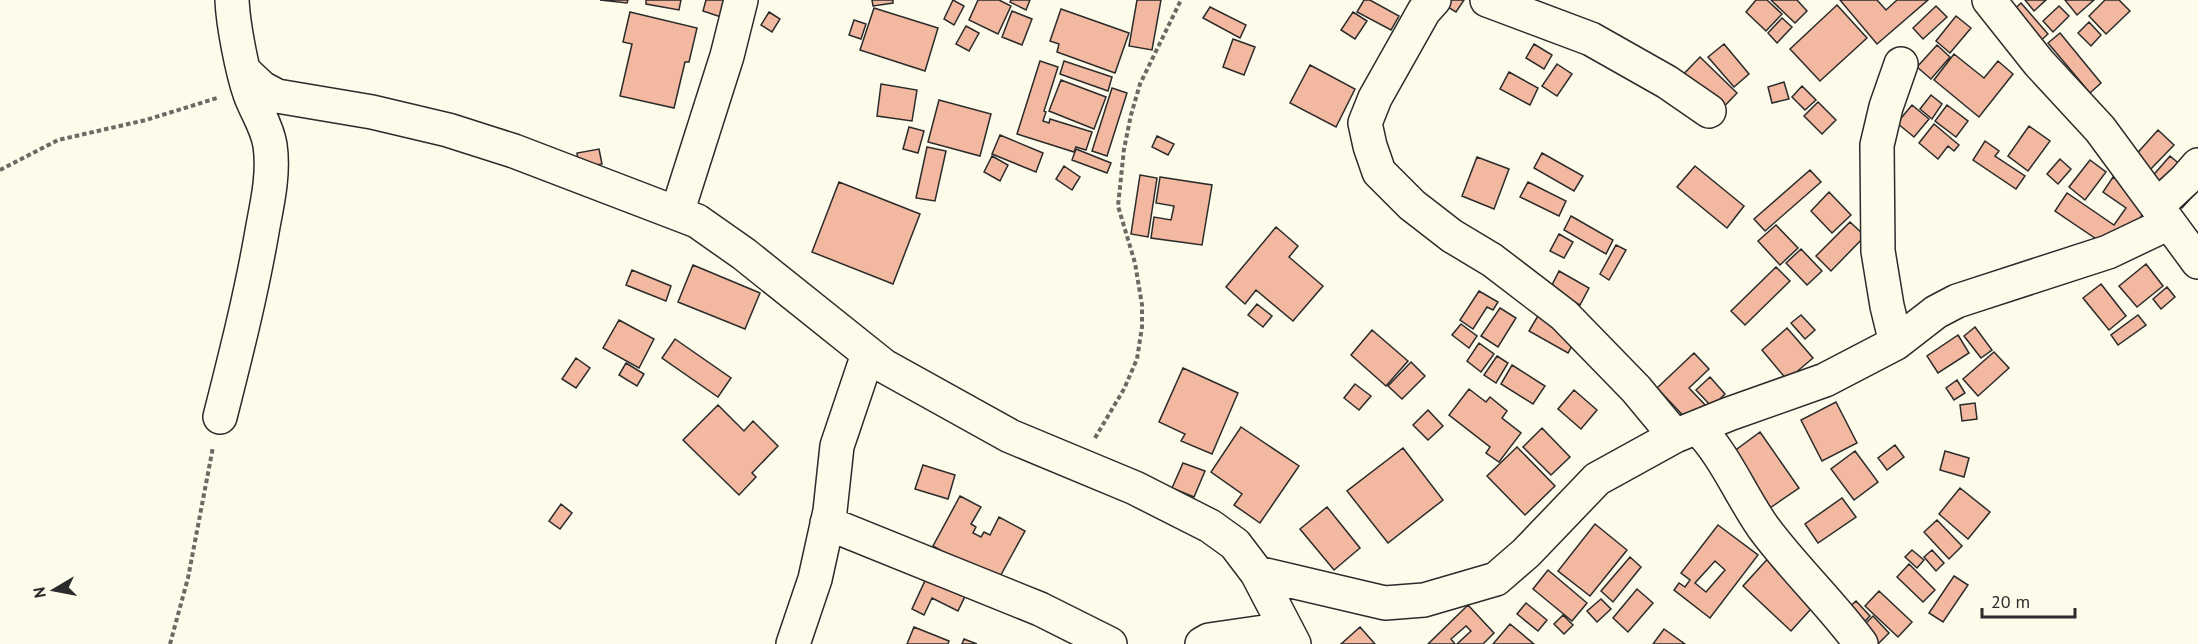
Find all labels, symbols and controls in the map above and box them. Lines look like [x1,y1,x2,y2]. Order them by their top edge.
north arrow [24,560,84,620]
scale bar [1982,581,2075,619]
text: N [28,586,50,600]
text: 20 m [1991,590,2030,613]

